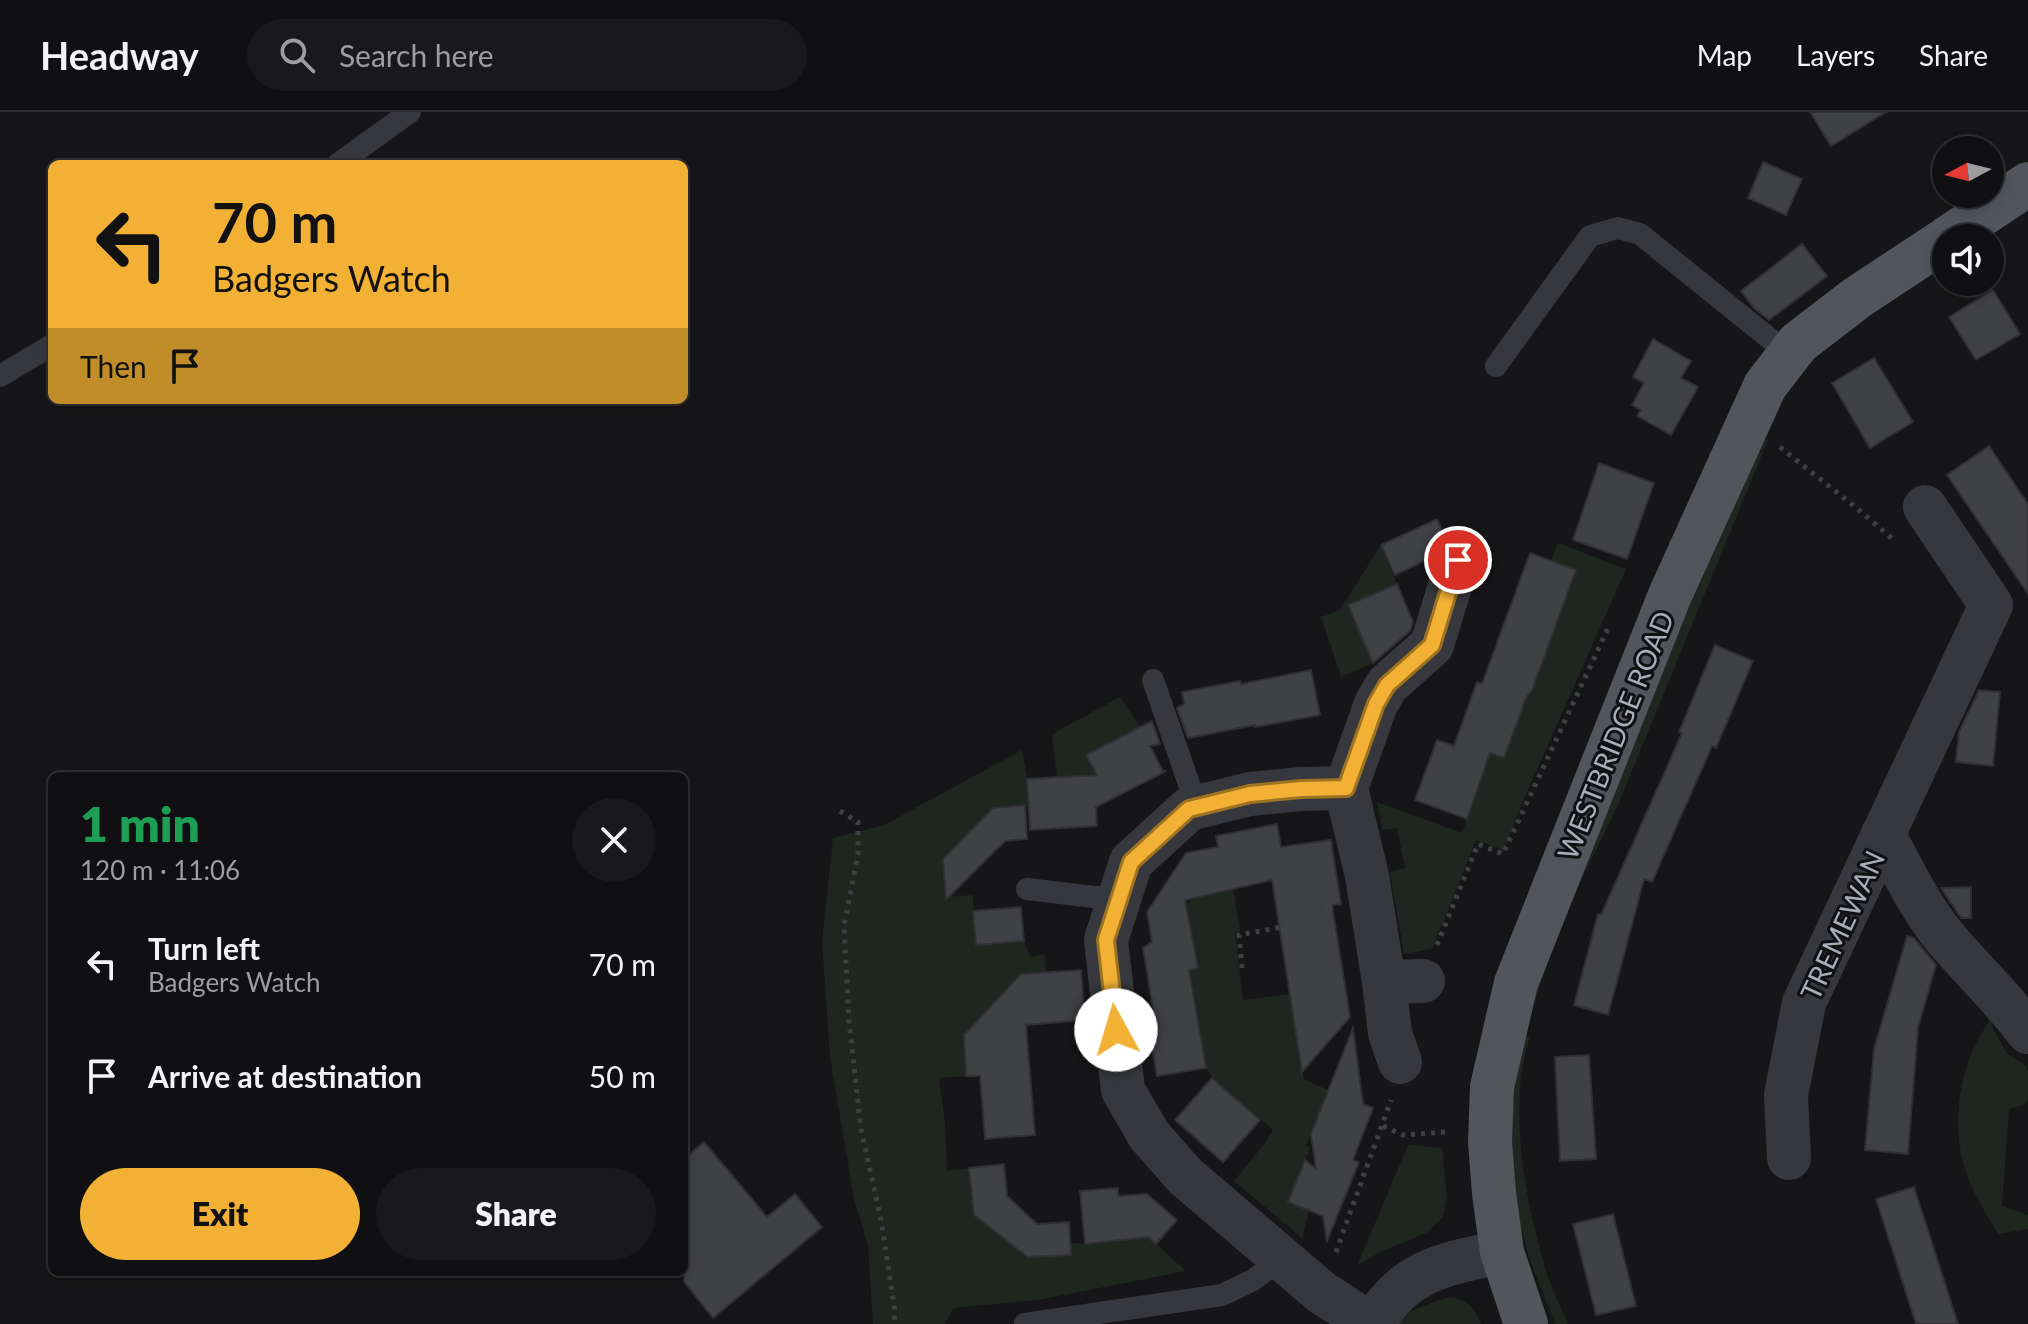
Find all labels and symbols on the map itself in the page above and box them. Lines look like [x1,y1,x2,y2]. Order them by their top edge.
north arrow [1932,136,2004,208]
pin [1424,526,1492,594]
street label: WESTBRIDGE ROAD [1550,606,1680,864]
street label: TREMEWAN [1793,845,1891,1005]
position arrow [1074,988,1158,1072]

